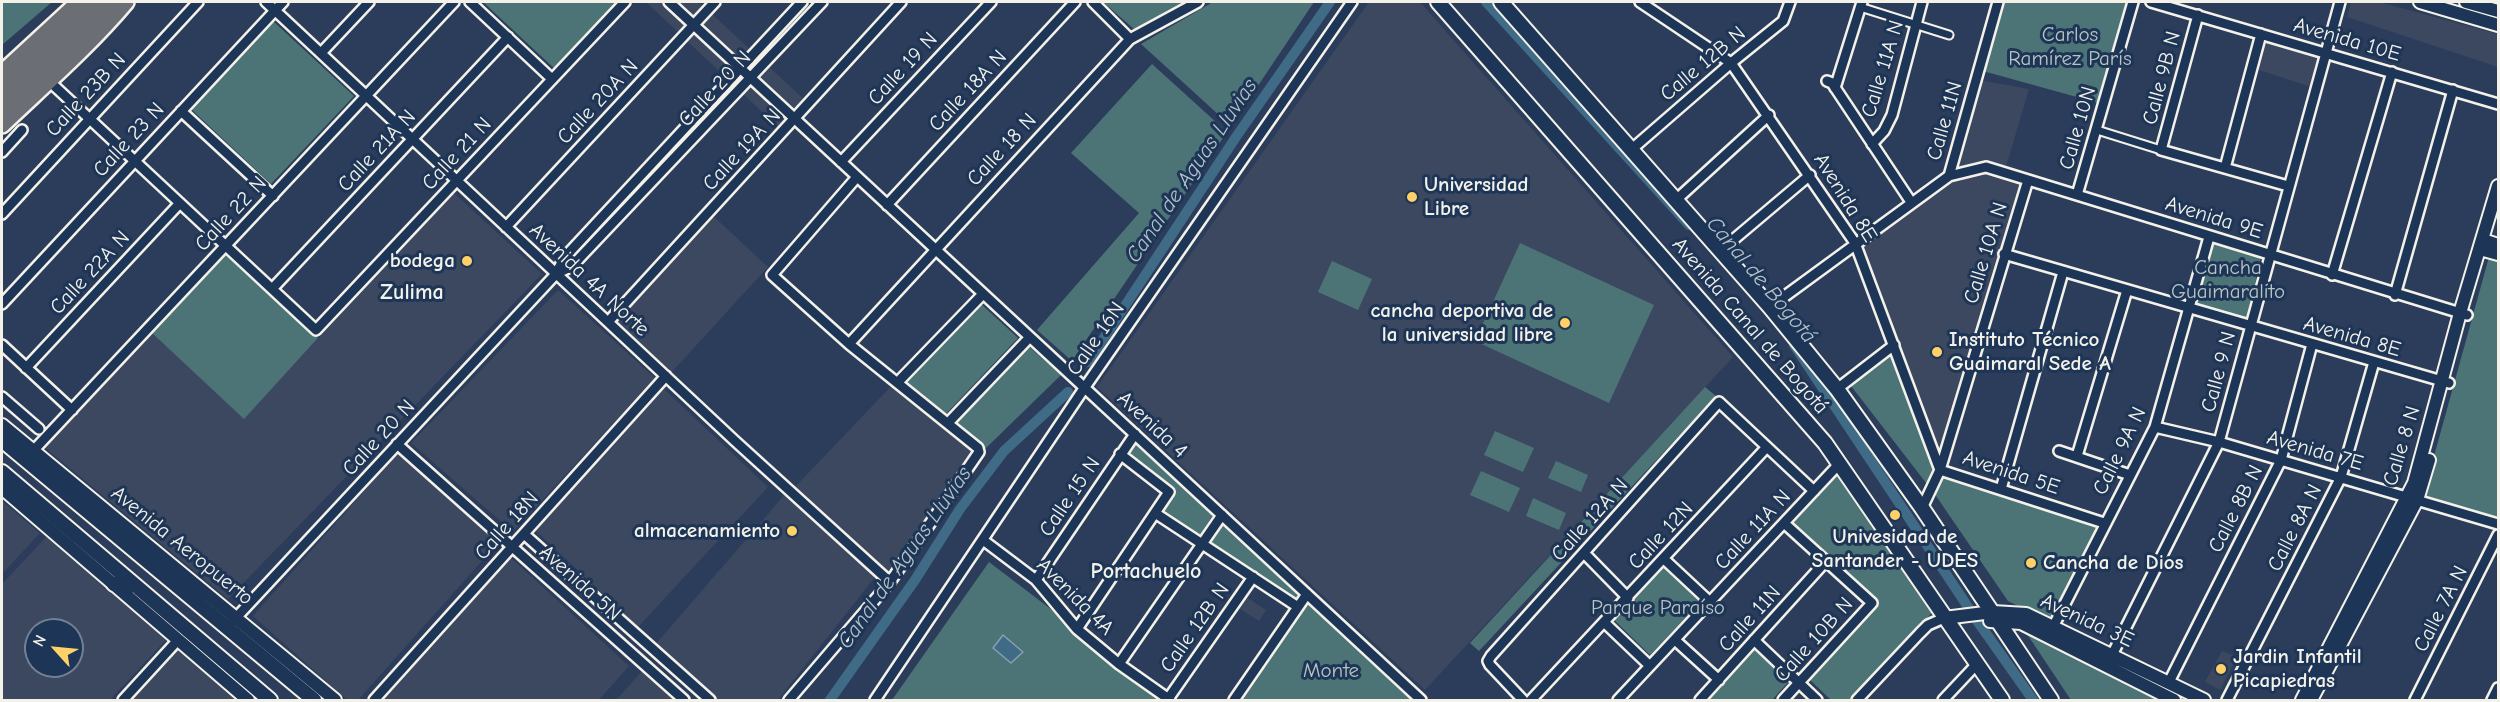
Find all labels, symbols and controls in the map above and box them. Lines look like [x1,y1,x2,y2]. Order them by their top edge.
street label: Avenida 10E [2291,13,2403,67]
street label: Calle 11A N [1856,17,1910,121]
street label: Calle 12B N [1655,21,1751,107]
park label: Carlos Ramírez París [2008,22,2132,72]
street label: Calle 19 N [863,27,943,111]
street label: Calle 9B N [2137,29,2187,127]
street label: Calle 18A N [924,45,1012,137]
street label: Calle 20 N [673,46,757,132]
street label: Calle 23B N [41,48,131,142]
street label: Calle 20A N [552,54,644,150]
water label: Canal de Aguas Lluvias [1121,74,1263,268]
street label: Calle 11N [1922,79,1968,163]
street label: Calle 10N [2054,83,2102,173]
street label: Calle 23 N [88,97,170,183]
street label: Calle 19A N [698,104,786,196]
street label: Calle 21A N [333,105,421,197]
street label: Calle 18 N [962,108,1042,192]
street label: Calle 21 N [417,112,497,196]
street label: Avenida 8E [1808,149,1882,247]
street label: Calle 22 N [190,171,272,257]
place label: Universidad Libre [1424,172,1529,222]
marker: Universidad Libre [1405,190,1419,204]
street label: Avenida 9E [2162,191,2266,245]
street label: Calle 10A N [1959,199,2013,307]
water label: Canal de Bogotá [1700,211,1822,349]
street label: Avenida 4A Norte [524,218,654,342]
street label: Calle 22A N [45,226,135,320]
street label: Avenida Canal de Bogotá [1667,233,1833,419]
place label: bodega [390,248,455,274]
marker: bodega [460,254,474,268]
park label: Cancha Guaimaralito [2171,255,2285,305]
district label: Zulima [380,280,444,306]
street label: Calle 16N [1062,297,1130,381]
place label: cancha deportiva de la universidad libre [1370,298,1553,348]
street label: Avenida 8E [2301,311,2403,363]
marker: cancha deportiva de la universidad libre [1558,316,1572,330]
place label: Instituto Técnico Guaimaral Sede A [1949,327,2111,377]
street label: Calle 9 N [2196,329,2242,415]
marker: Instituto Técnico Guaimaral Sede A [1930,345,1944,359]
street label: Avenida 4 [1112,386,1192,464]
street label: Calle 20 N [337,395,421,481]
street label: Calle 9A N [2088,403,2152,499]
street label: Calle 8 N [2378,403,2426,489]
street label: Avenida 7E [2264,425,2366,477]
street label: Avenida 5E [1959,445,2063,501]
street label: Calle 15 N [1034,452,1106,542]
street label: Calle 8B N [2203,461,2269,557]
water label: Canal de Aguas Lluvias [832,462,978,654]
street label: Calle 12A N [1546,473,1634,567]
street label: Calle 8A N [2262,480,2328,576]
street label: Avenida Aeropuerto [106,481,258,611]
street label: Calle 11A N [1710,485,1796,575]
street label: Calle 18N [470,487,544,565]
street label: Calle 12N [1623,497,1699,575]
marker: Univesidad de Santander - UDES [1888,508,1902,522]
place label: almacenamiento [634,518,780,544]
marker: almacenamiento [785,524,799,538]
place label: Univesidad de Santander - UDES [1812,524,1978,574]
street label: Avenida 5N [534,540,626,626]
place label: Cancha de Dios [2043,550,2184,576]
street label: Avenida 4A [1031,553,1119,641]
marker: Cancha de Dios [2024,556,2038,570]
district label: Portachuelo [1091,559,1201,585]
street label: Calle 7A N [2409,562,2473,656]
street label: Calle 12B N [1155,578,1235,678]
street label: Calle 11N [1714,581,1786,657]
street label: Avenida 3E [2036,589,2138,653]
street label: Calle 10B N [1769,592,1859,688]
park label: Parque Paraíso [1591,595,1725,621]
north arrow [24,618,84,678]
text: N [29,632,50,649]
place label: Jardin Infantil Picapiedras [2233,644,2362,694]
park label: Monte [1303,658,1359,684]
marker: Jardin Infantil Picapiedras [2214,662,2228,676]

